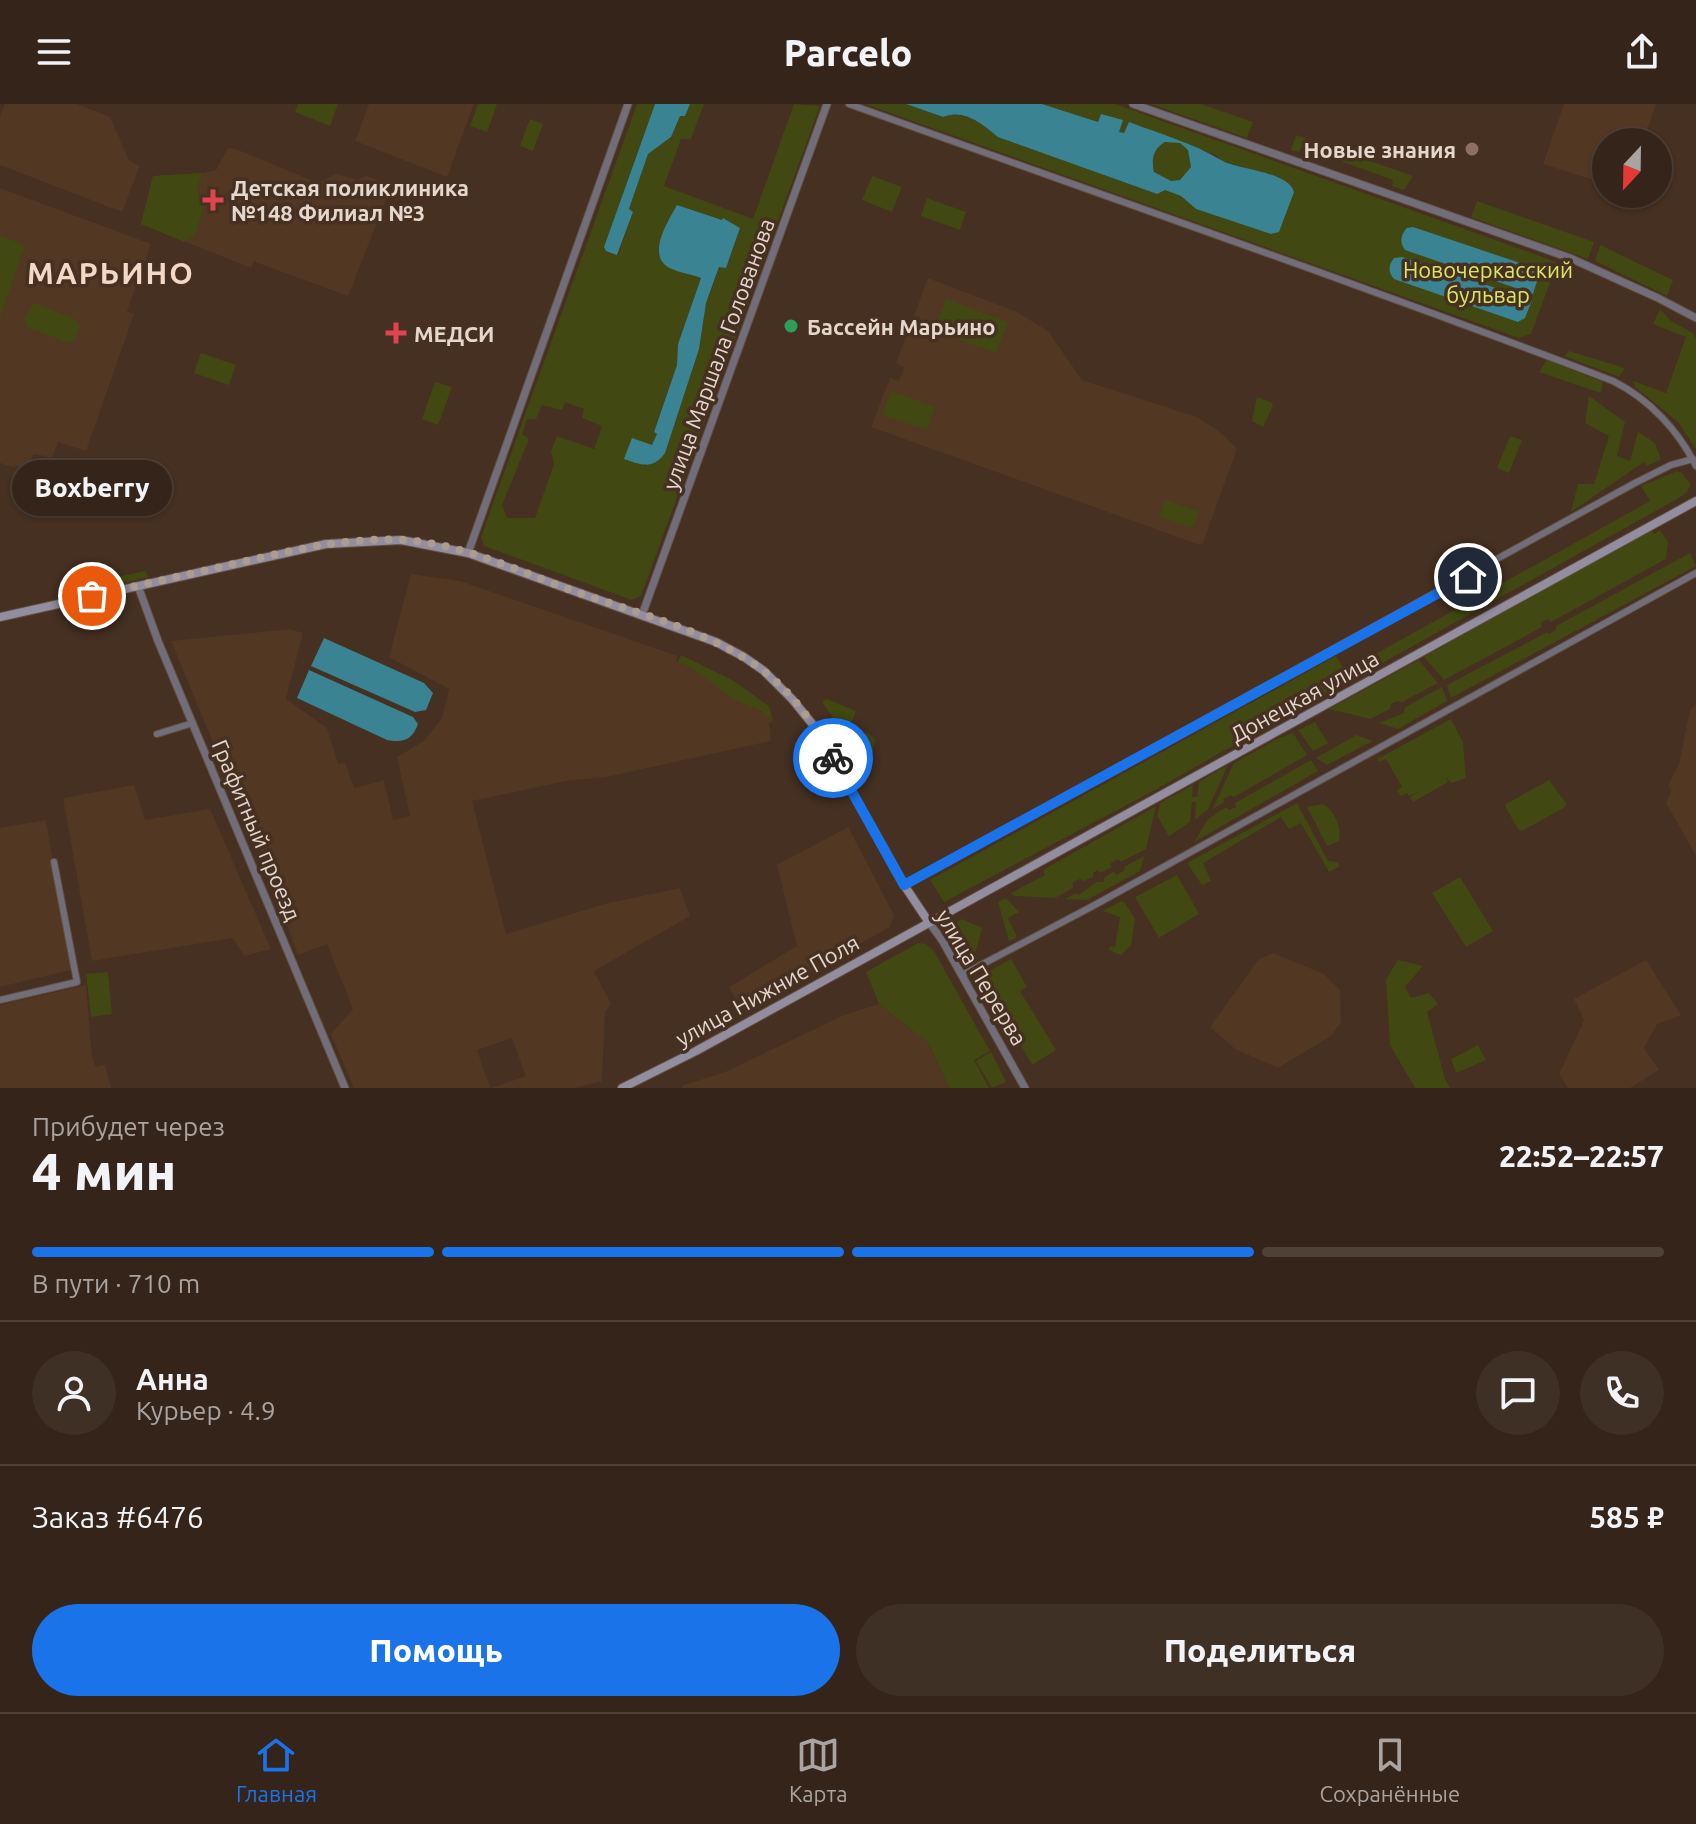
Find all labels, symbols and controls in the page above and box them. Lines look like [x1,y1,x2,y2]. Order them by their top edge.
icon: menu [32,30,76,74]
icon: share [1620,30,1664,74]
text: Parcelo [784,32,912,73]
north arrow [1592,128,1672,208]
map controls [1592,128,1672,208]
place label: Новые знания [1303,137,1456,162]
marker: Новые знания [1463,140,1481,158]
place label: Детская поликлиника №148 Филиал №3 [231,175,469,225]
marker: Детская поликлиника №148 Филиал №3 [202,189,224,211]
street label: улица Маршала Голованова [657,215,779,493]
district label: МАРЬИНО [27,256,195,290]
park label: Новочеркасский бульвар [1403,257,1573,307]
place label: Бассейн Марьино [807,314,996,339]
marker: Бассейн Марьино [782,317,800,335]
place label: МЕДСИ [414,321,495,346]
marker: МЕДСИ [385,322,407,344]
callout: Boxberry [12,460,172,516]
text: Boxberry [34,473,150,502]
pin [1434,543,1502,611]
icon: home [1446,555,1490,599]
pin [58,562,126,630]
icon: bag [70,574,114,618]
street label: Донецкая улица [1225,645,1383,747]
courier [793,718,873,798]
street label: Графитный проезд [208,736,306,924]
icon: bike [811,736,855,780]
street label: улица Перерва [932,905,1032,1049]
street label: улица Нижние Поля [671,929,863,1051]
text: Прибудет через [32,1112,225,1141]
text: 22:52–22:57 [1499,1139,1664,1173]
text: 4 мин [32,1142,176,1200]
text: В пути · 710 m [32,1269,200,1298]
button: person [32,1351,116,1435]
button: chat [1476,1351,1560,1435]
button: phone [1580,1351,1664,1435]
text: Анна [136,1362,209,1396]
text: Курьер · 4.9 [136,1396,276,1425]
text: Заказ #6476 [32,1500,204,1534]
text: 585 ₽ [1589,1500,1664,1534]
button: Помощь [32,1604,840,1696]
button: Поделиться [856,1604,1664,1696]
tab: Главная [236,1733,317,1806]
tab: Карта [789,1733,848,1806]
tab: Сохранённые [1319,1733,1460,1806]

